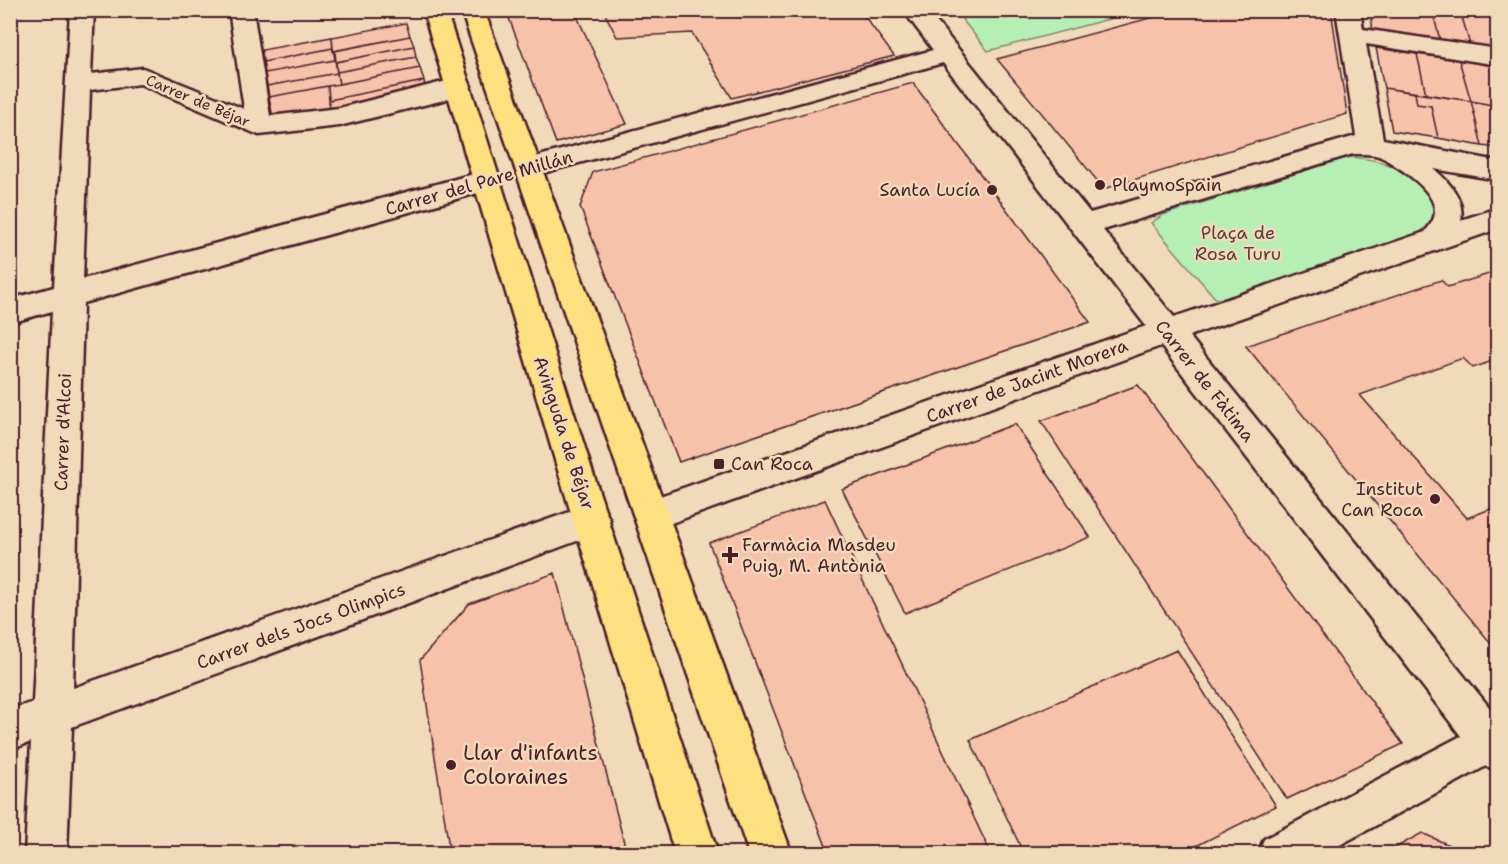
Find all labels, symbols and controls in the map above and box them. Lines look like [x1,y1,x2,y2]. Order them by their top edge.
street label: Carrer de Béjar [143,70,253,132]
street label: Carrer del Pare Millán [382,145,576,221]
place label: PlaymoSpain [1112,173,1222,197]
place label: Santa Lucía [879,178,980,202]
marker: PlaymoSpain [1093,178,1107,192]
marker: Santa Lucía [985,183,999,197]
park label: Plaça de Rosa Turu [1195,221,1281,266]
street label: Carrer de Fàtima [1150,315,1260,447]
street label: Carrer de Jacint Morera [923,333,1131,429]
street label: Avinguda de Béjar [528,353,600,513]
street label: Carrer d'Alcoi [49,372,77,492]
place label: Can Roca [731,452,813,476]
marker: Can Roca [712,457,726,471]
place label: Institut Can Roca [1341,477,1423,522]
marker: Institut Can Roca [1428,492,1442,506]
place label: Farmàcia Masdeu Puig, M. Antònia [742,533,896,578]
marker: Farmàcia Masdeu Puig, M. Antònia [723,548,737,562]
street label: Carrer dels Jocs Olimpics [193,577,409,675]
place label: Llar d'infants Coloraines [463,739,598,791]
marker: Llar d'infants Coloraines [444,758,458,772]

